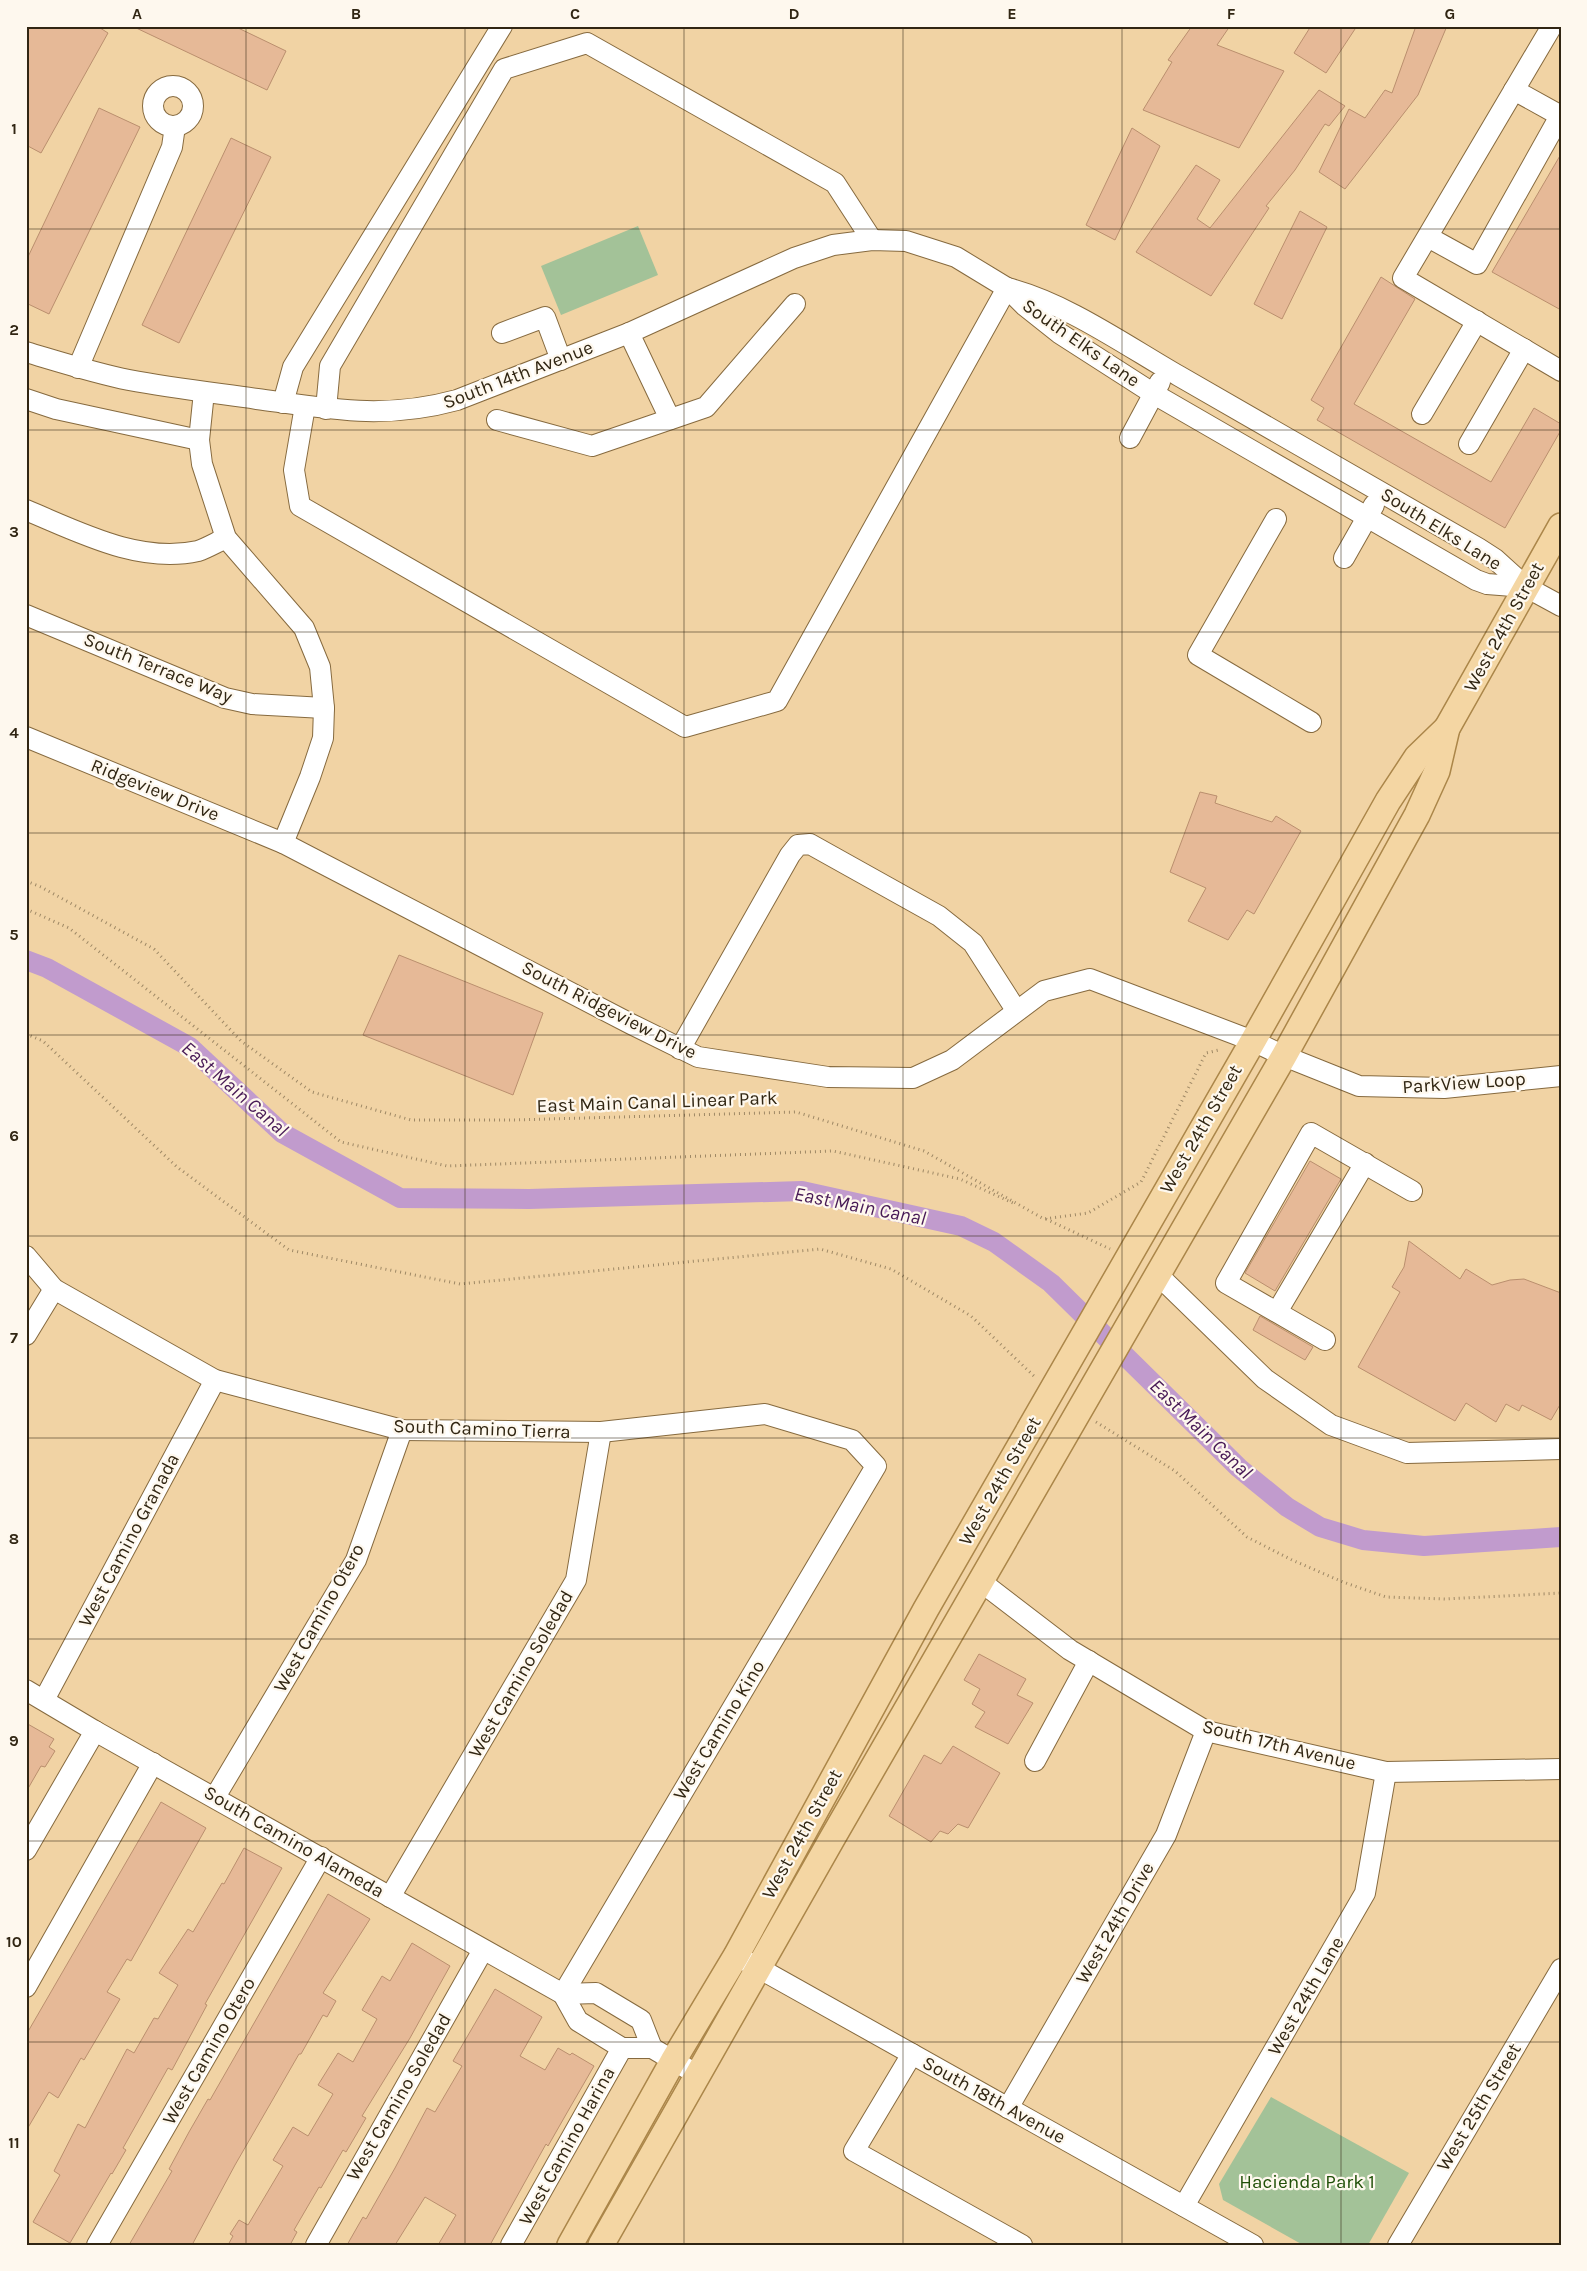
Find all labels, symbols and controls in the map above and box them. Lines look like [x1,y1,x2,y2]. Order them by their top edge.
text: A [132,4,142,23]
text: B [351,4,361,23]
text: C [570,4,580,23]
text: D [789,4,800,23]
text: E [1007,4,1017,23]
text: F [1227,4,1236,23]
text: G [1445,4,1455,23]
text: 1 [11,119,17,138]
street label: South Elks Lane [1018,294,1144,392]
text: 2 [9,320,19,339]
street label: South 14th Avenue [440,336,596,414]
street label: South Elks Lane [1377,483,1505,575]
text: 3 [9,522,19,541]
street label: West 24th Street [1459,558,1549,696]
street label: South Terrace Way [80,628,236,708]
text: 4 [9,723,19,742]
street label: Ridgeview Drive [88,754,222,826]
text: 5 [9,925,19,944]
street label: South Ridgeview Drive [518,956,700,1064]
water label: East Main Canal [177,1036,293,1142]
street label: West 24th Street [1155,1061,1247,1197]
street label: ParkView Loop [1402,1068,1526,1098]
street label: East Main Canal Linear Park [536,1087,778,1117]
text: 6 [9,1126,19,1145]
water label: East Main Canal [792,1182,928,1230]
text: 7 [10,1328,18,1347]
water label: East Main Canal [1145,1374,1257,1484]
street label: West 24th Street [954,1413,1046,1549]
street label: South Camino Tierra [393,1415,571,1443]
street label: West Camino Granada [74,1450,184,1630]
text: 8 [9,1529,19,1548]
street label: West Camino Otero [269,1540,369,1696]
street label: West Camino Soledad [464,1586,578,1762]
street label: West Camino Kino [669,1656,769,1804]
street label: South 17th Avenue [1200,1715,1358,1775]
text: 9 [9,1731,19,1750]
street label: West 24th Street [757,1765,847,1903]
street label: South Camino Alameda [200,1781,388,1903]
street label: West 24th Drive [1071,1858,1159,1988]
text: 10 [6,1932,22,1951]
street label: West 24th Lane [1263,1933,1349,2059]
street label: West Camino Otero [158,1974,260,2128]
street label: West Camino Soledad [342,2009,456,2185]
street label: West 25th Street [1432,2039,1526,2175]
street label: South 18th Avenue [919,2052,1069,2148]
street label: West Camino Harina [514,2063,620,2229]
text: 11 [8,2133,20,2152]
park label: Hacienda Park 1 [1239,2171,1375,2193]

